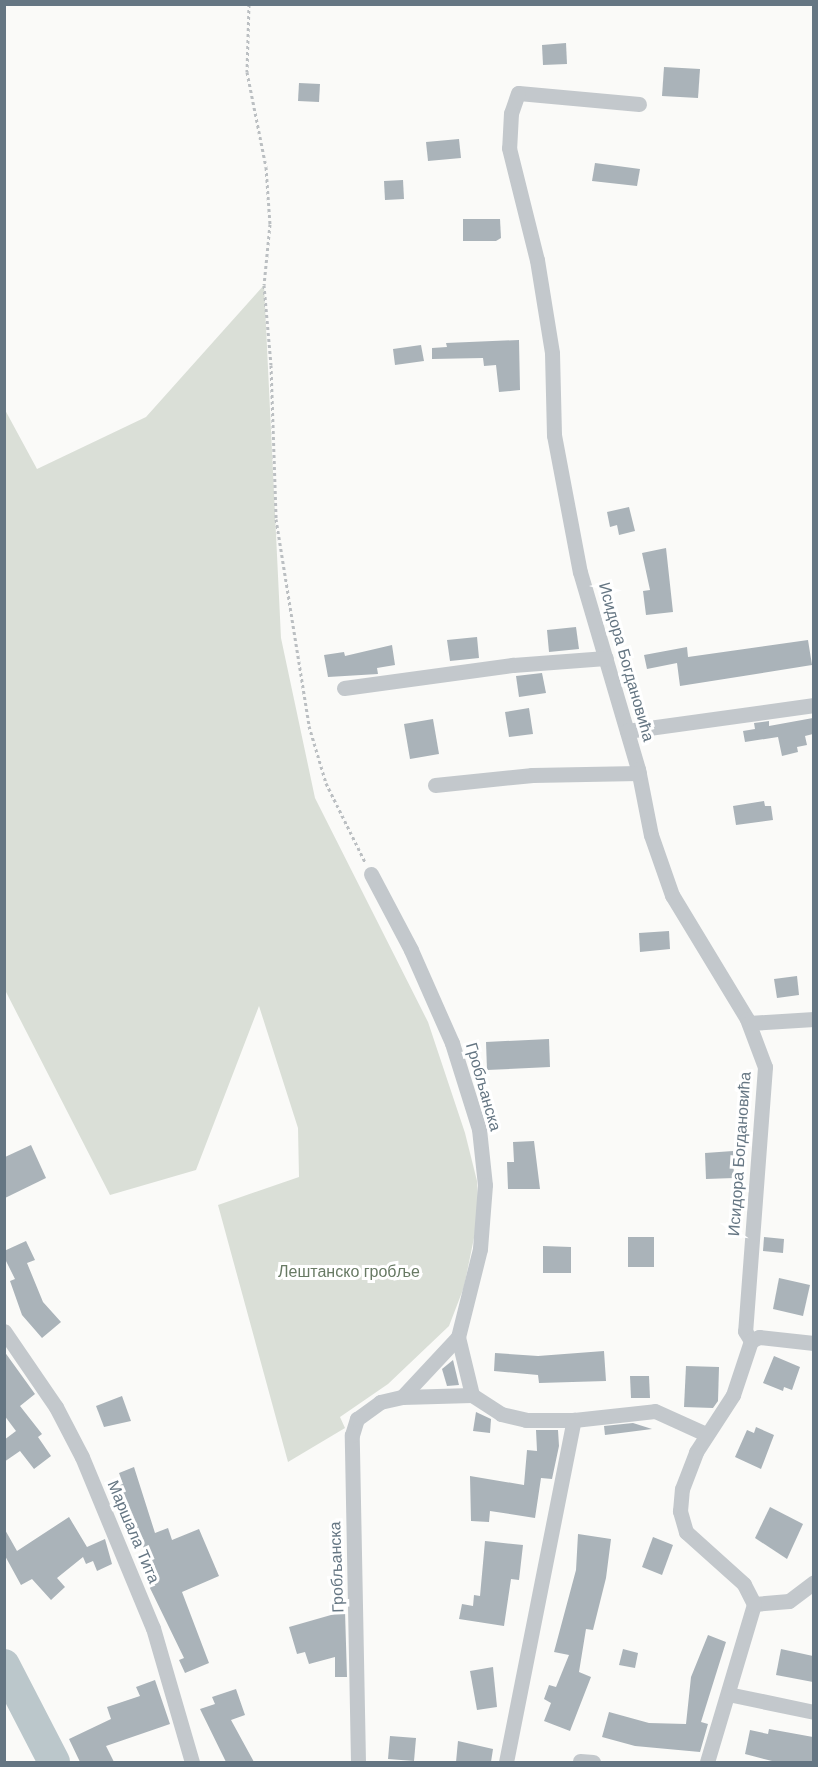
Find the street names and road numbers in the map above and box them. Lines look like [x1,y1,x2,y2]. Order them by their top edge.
street label: Исидора Богдановића [594,580,658,744]
street label: Гробљанска [461,1041,505,1133]
street label: Исидора Богдановића [725,1071,755,1237]
street label: Маршала Тита [103,1478,163,1586]
street label: Гробљанска [326,1521,348,1613]

